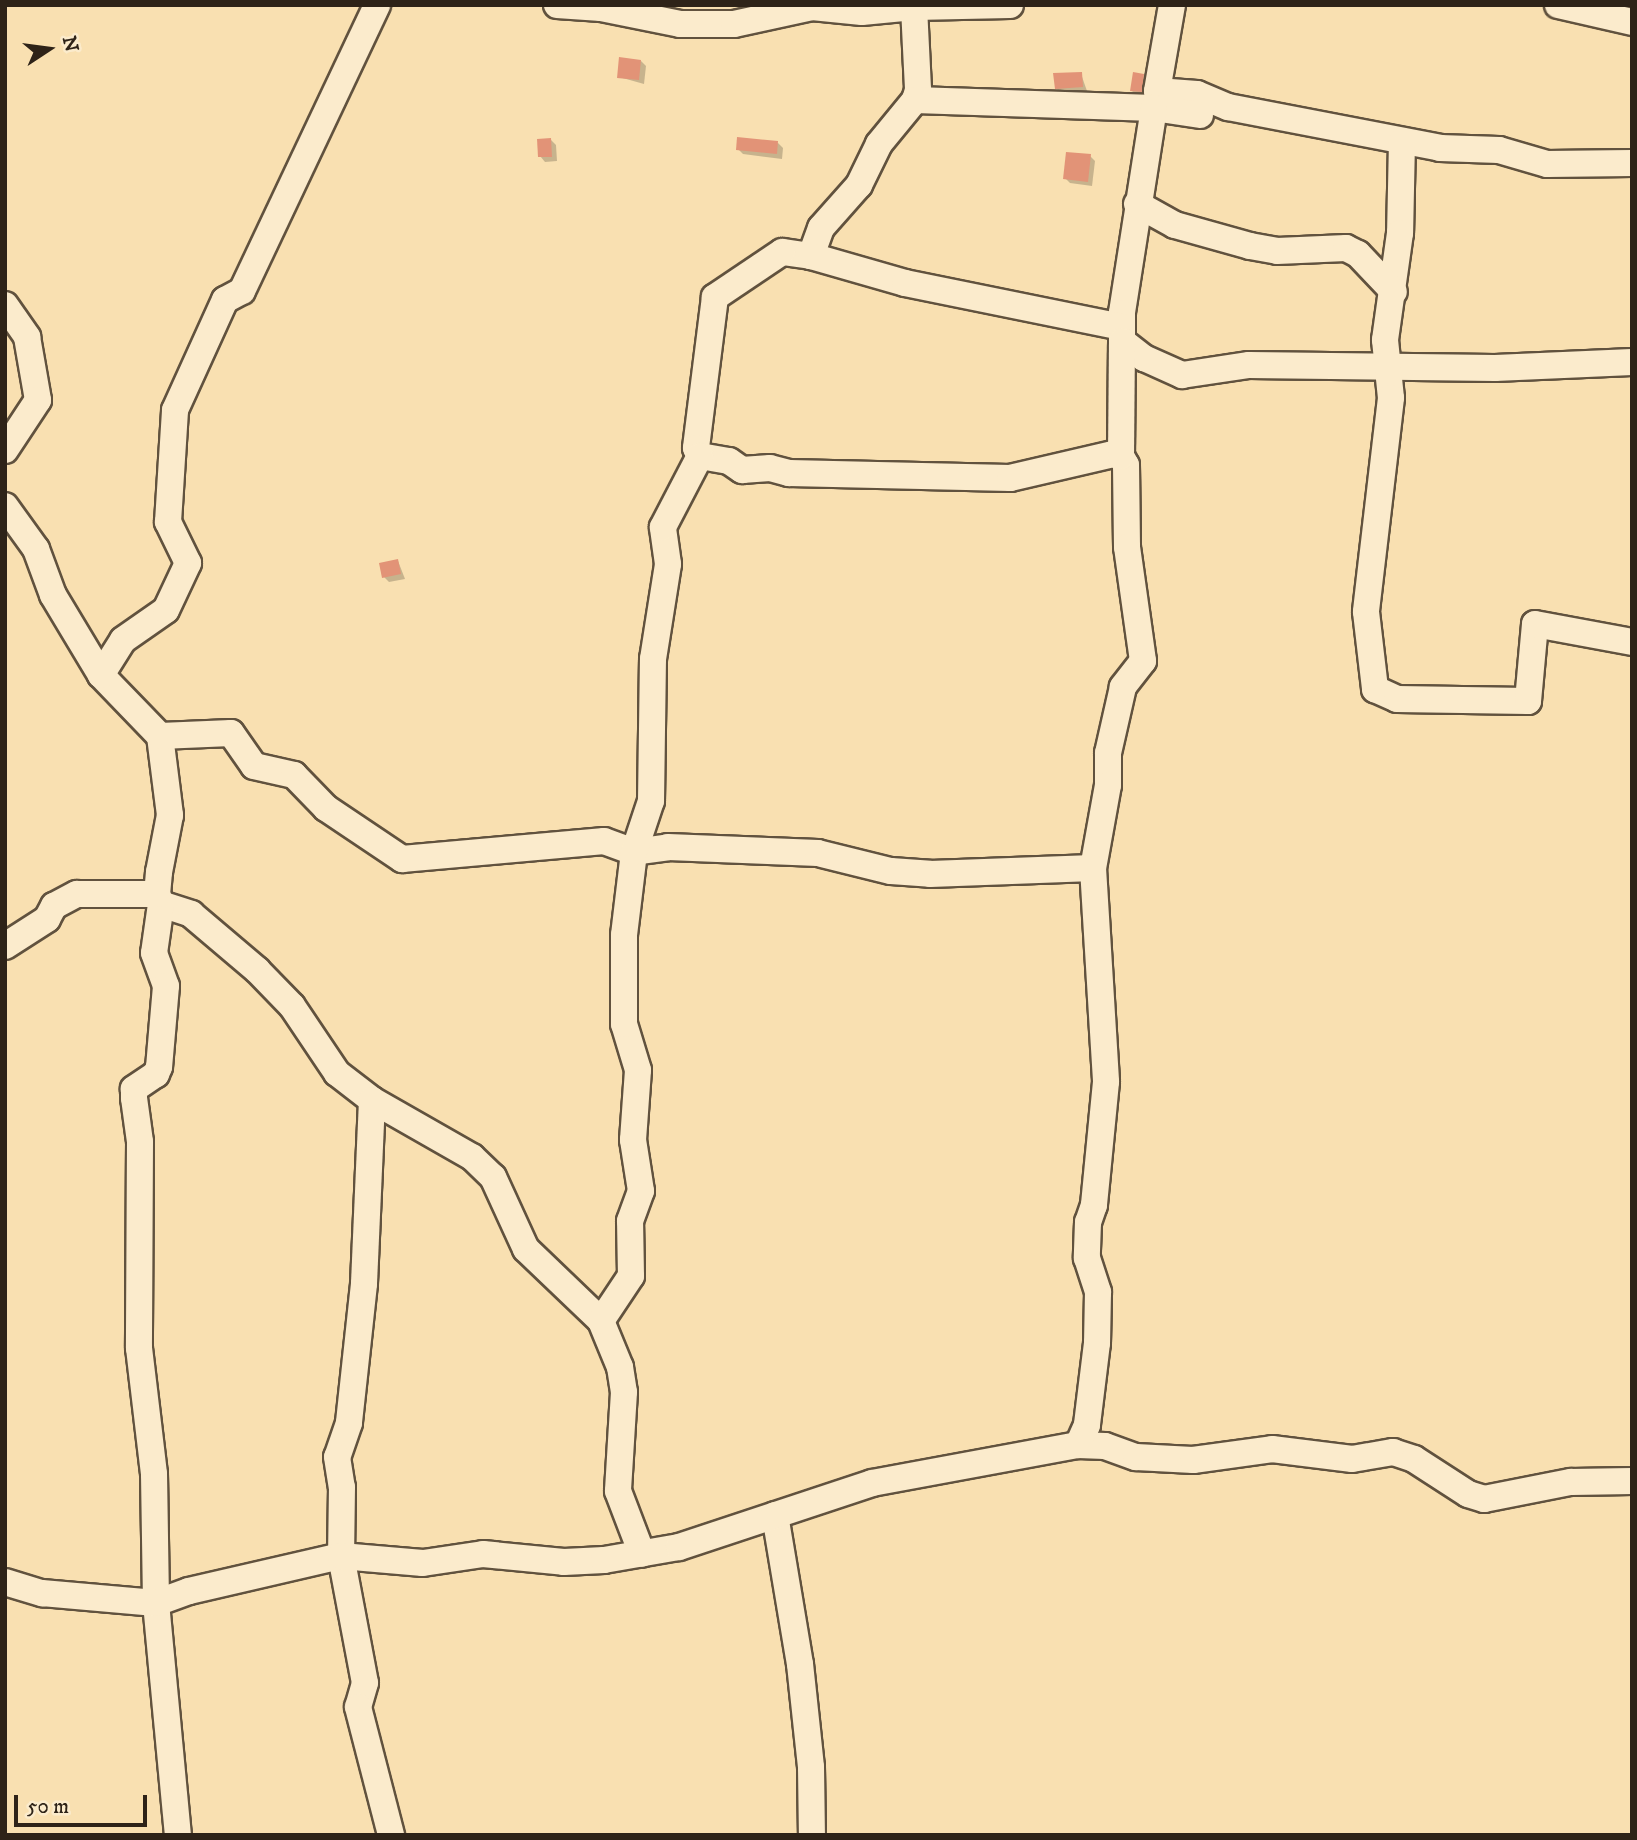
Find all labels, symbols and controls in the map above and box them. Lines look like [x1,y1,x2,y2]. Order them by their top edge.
north arrow [14,14,84,84]
text: N [57,34,83,54]
scale bar [18,1780,150,1824]
text: 50 m [27,1794,69,1820]

